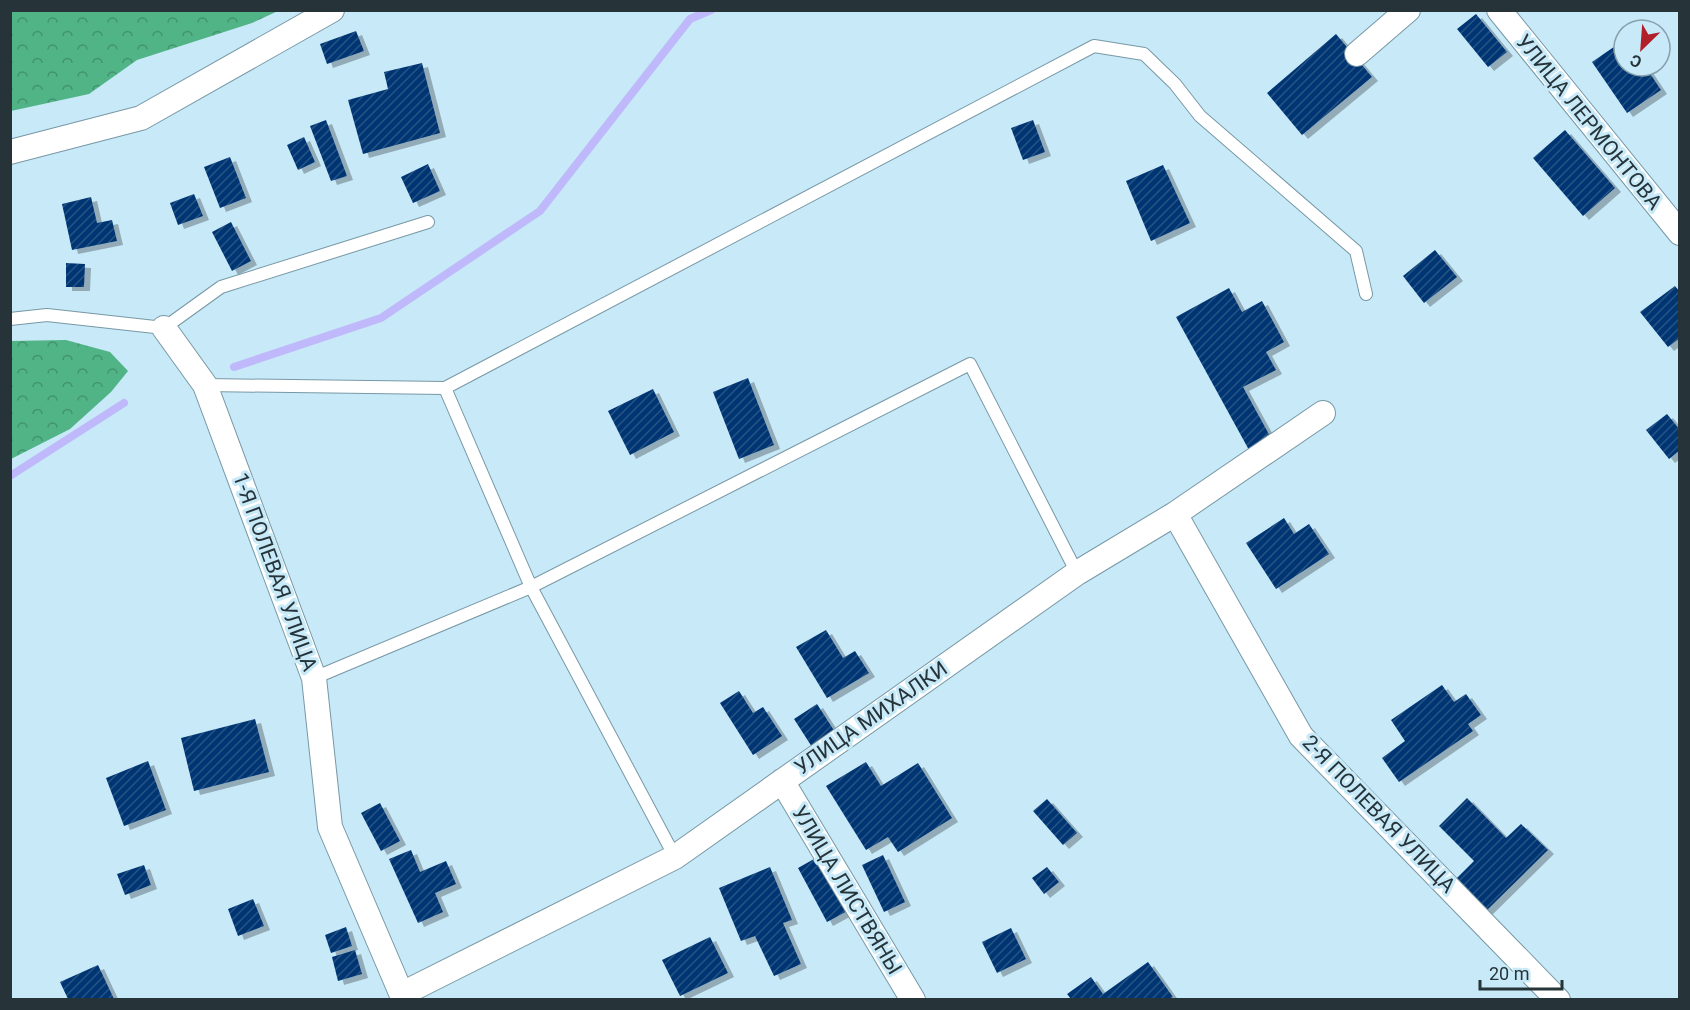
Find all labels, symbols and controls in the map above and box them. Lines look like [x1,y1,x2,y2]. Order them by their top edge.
north arrow [1612,18,1672,78]
street label: УЛИЦА ЛЕРМОНТОВА [1511,30,1667,214]
text: С [1627,50,1645,72]
street label: 1-Я ПОЛЕВАЯ УЛИЦА [228,470,322,675]
street label: УЛИЦА МИХАЛКИ [790,656,952,780]
street label: 2-Я ПОЛЕВАЯ УЛИЦА [1298,730,1461,898]
street label: УЛИЦА ЛИСТВЯНЫ [787,801,907,979]
scale bar [1480,953,1562,991]
text: 20 m [1489,963,1529,984]

